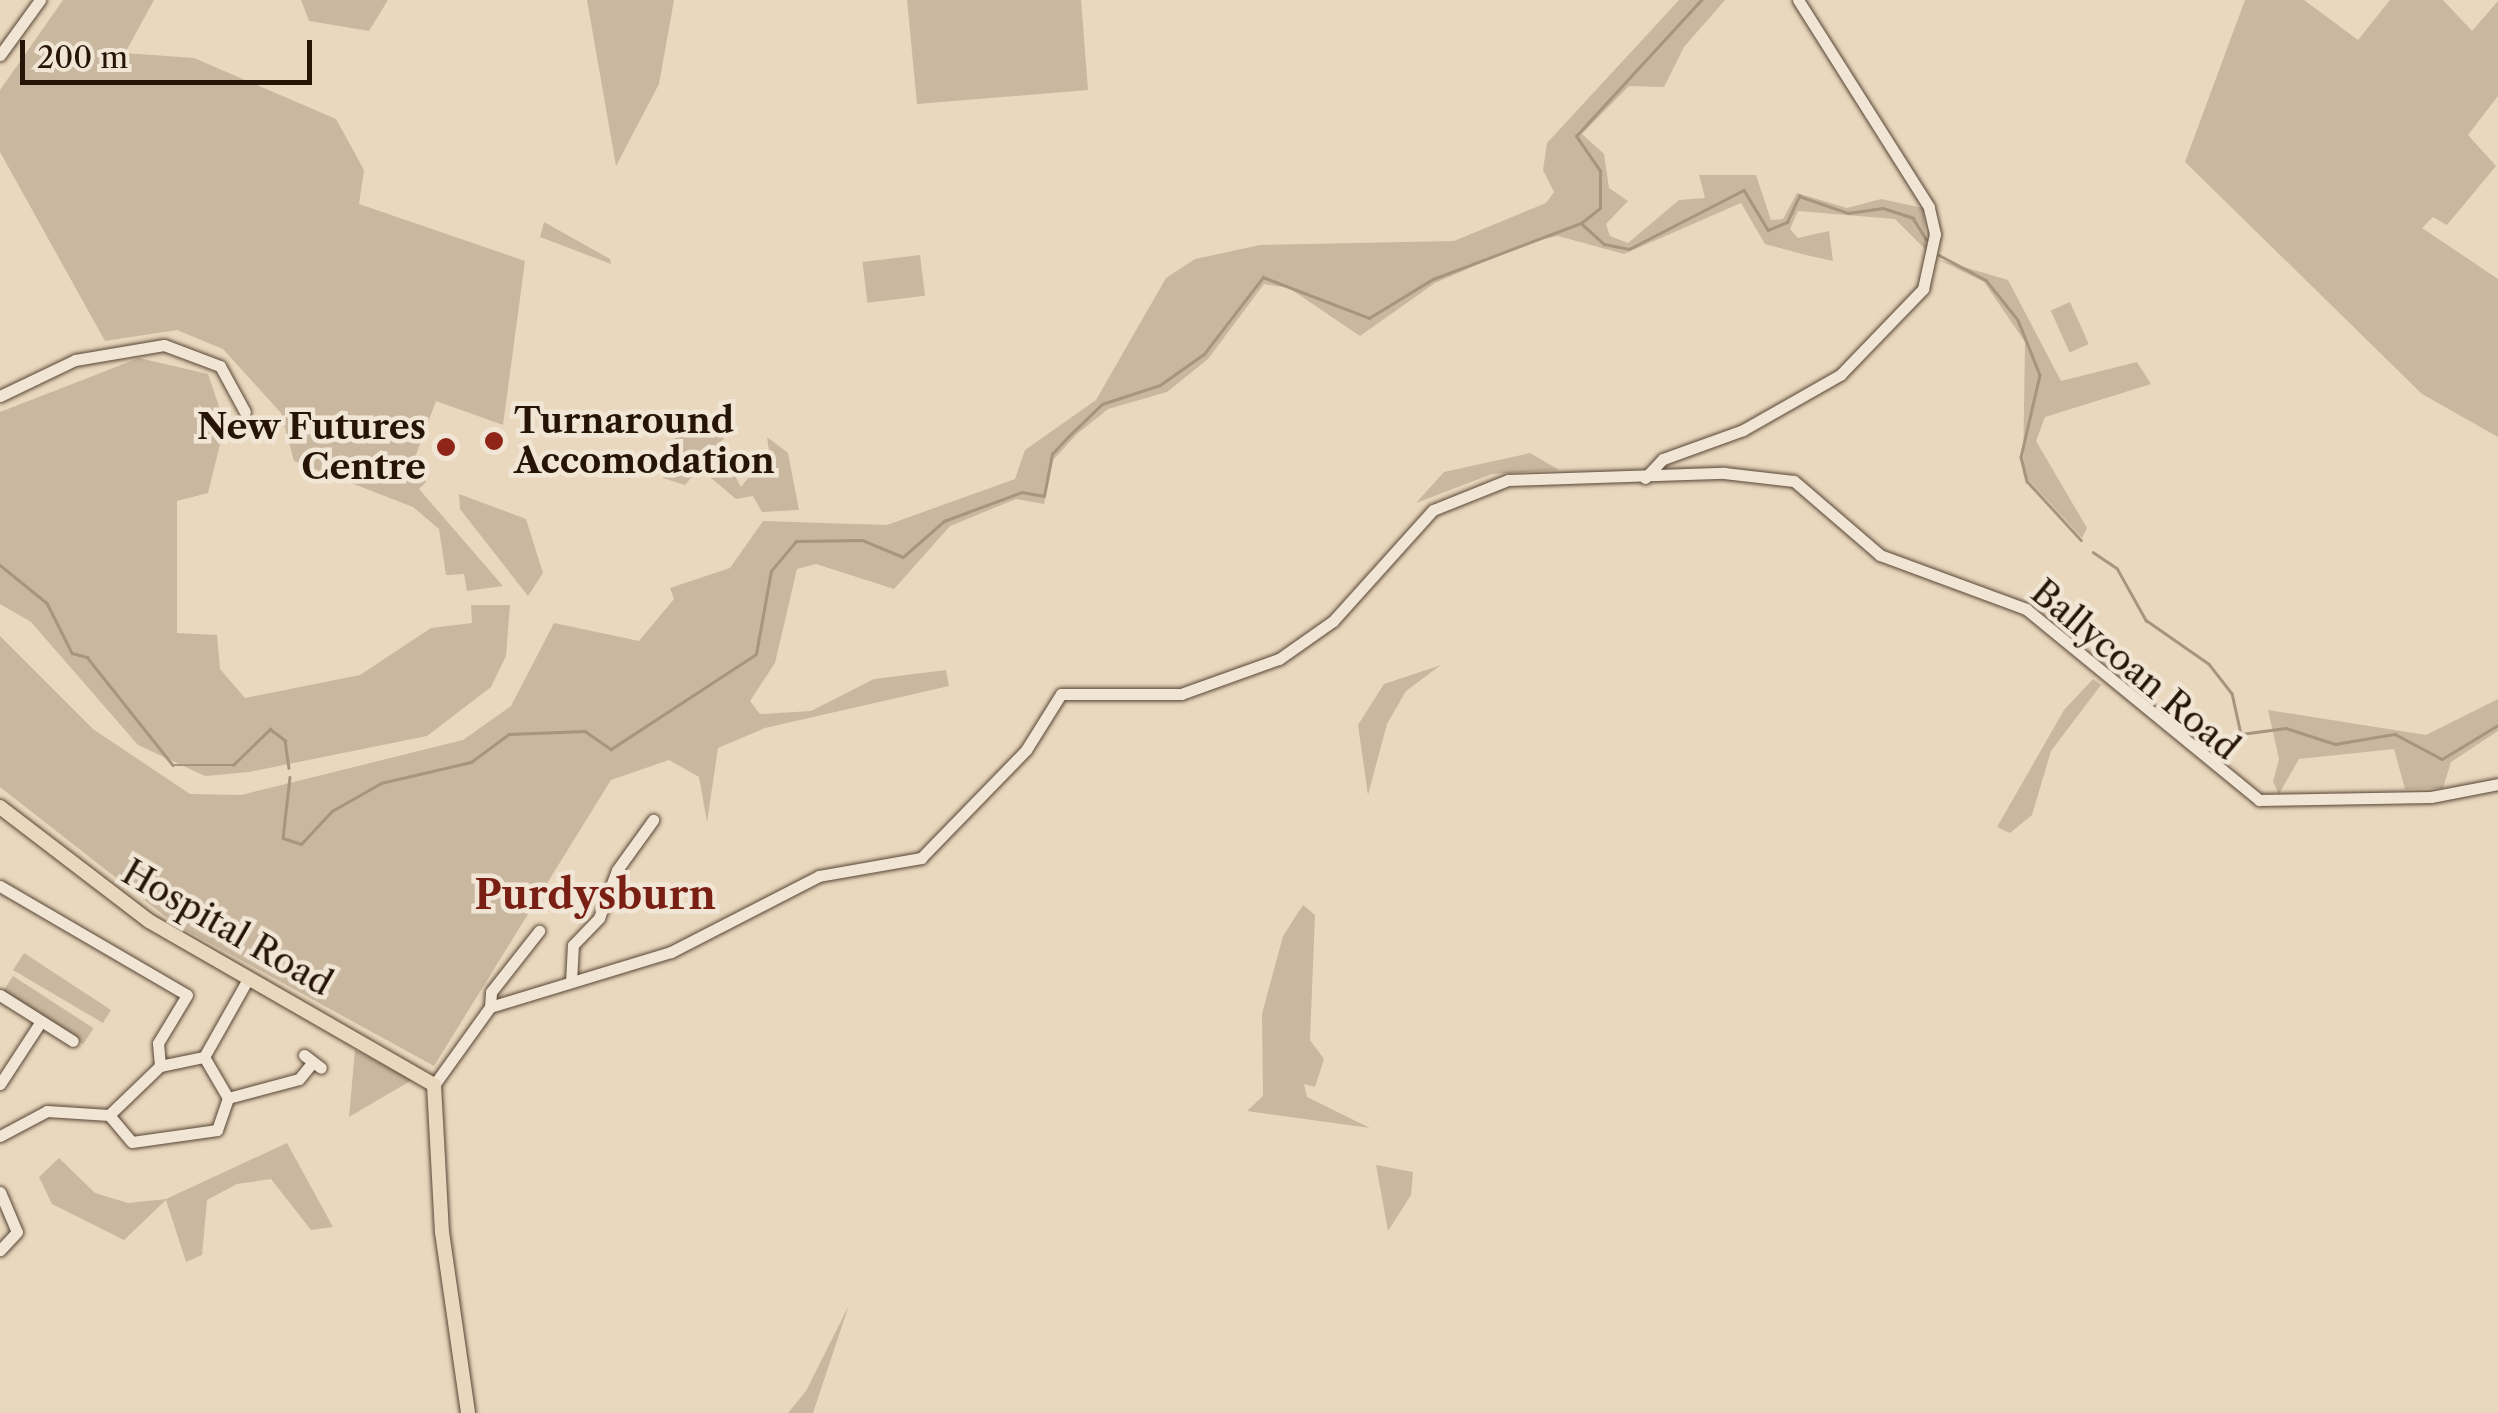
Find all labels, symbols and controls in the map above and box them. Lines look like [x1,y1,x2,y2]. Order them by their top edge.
scale bar [25,20,318,82]
text: 200 m [37,39,128,76]
place label: Turnaround Accomodation [514,400,775,482]
place label: New Futures Centre [196,406,426,488]
marker: Turnaround Accomodation [483,430,505,452]
marker: New Futures Centre [435,436,457,458]
street label: Ballycoan Road [2023,571,2247,769]
street label: Hospital Road [115,851,339,1005]
district label: Purdysburn [474,871,716,919]

